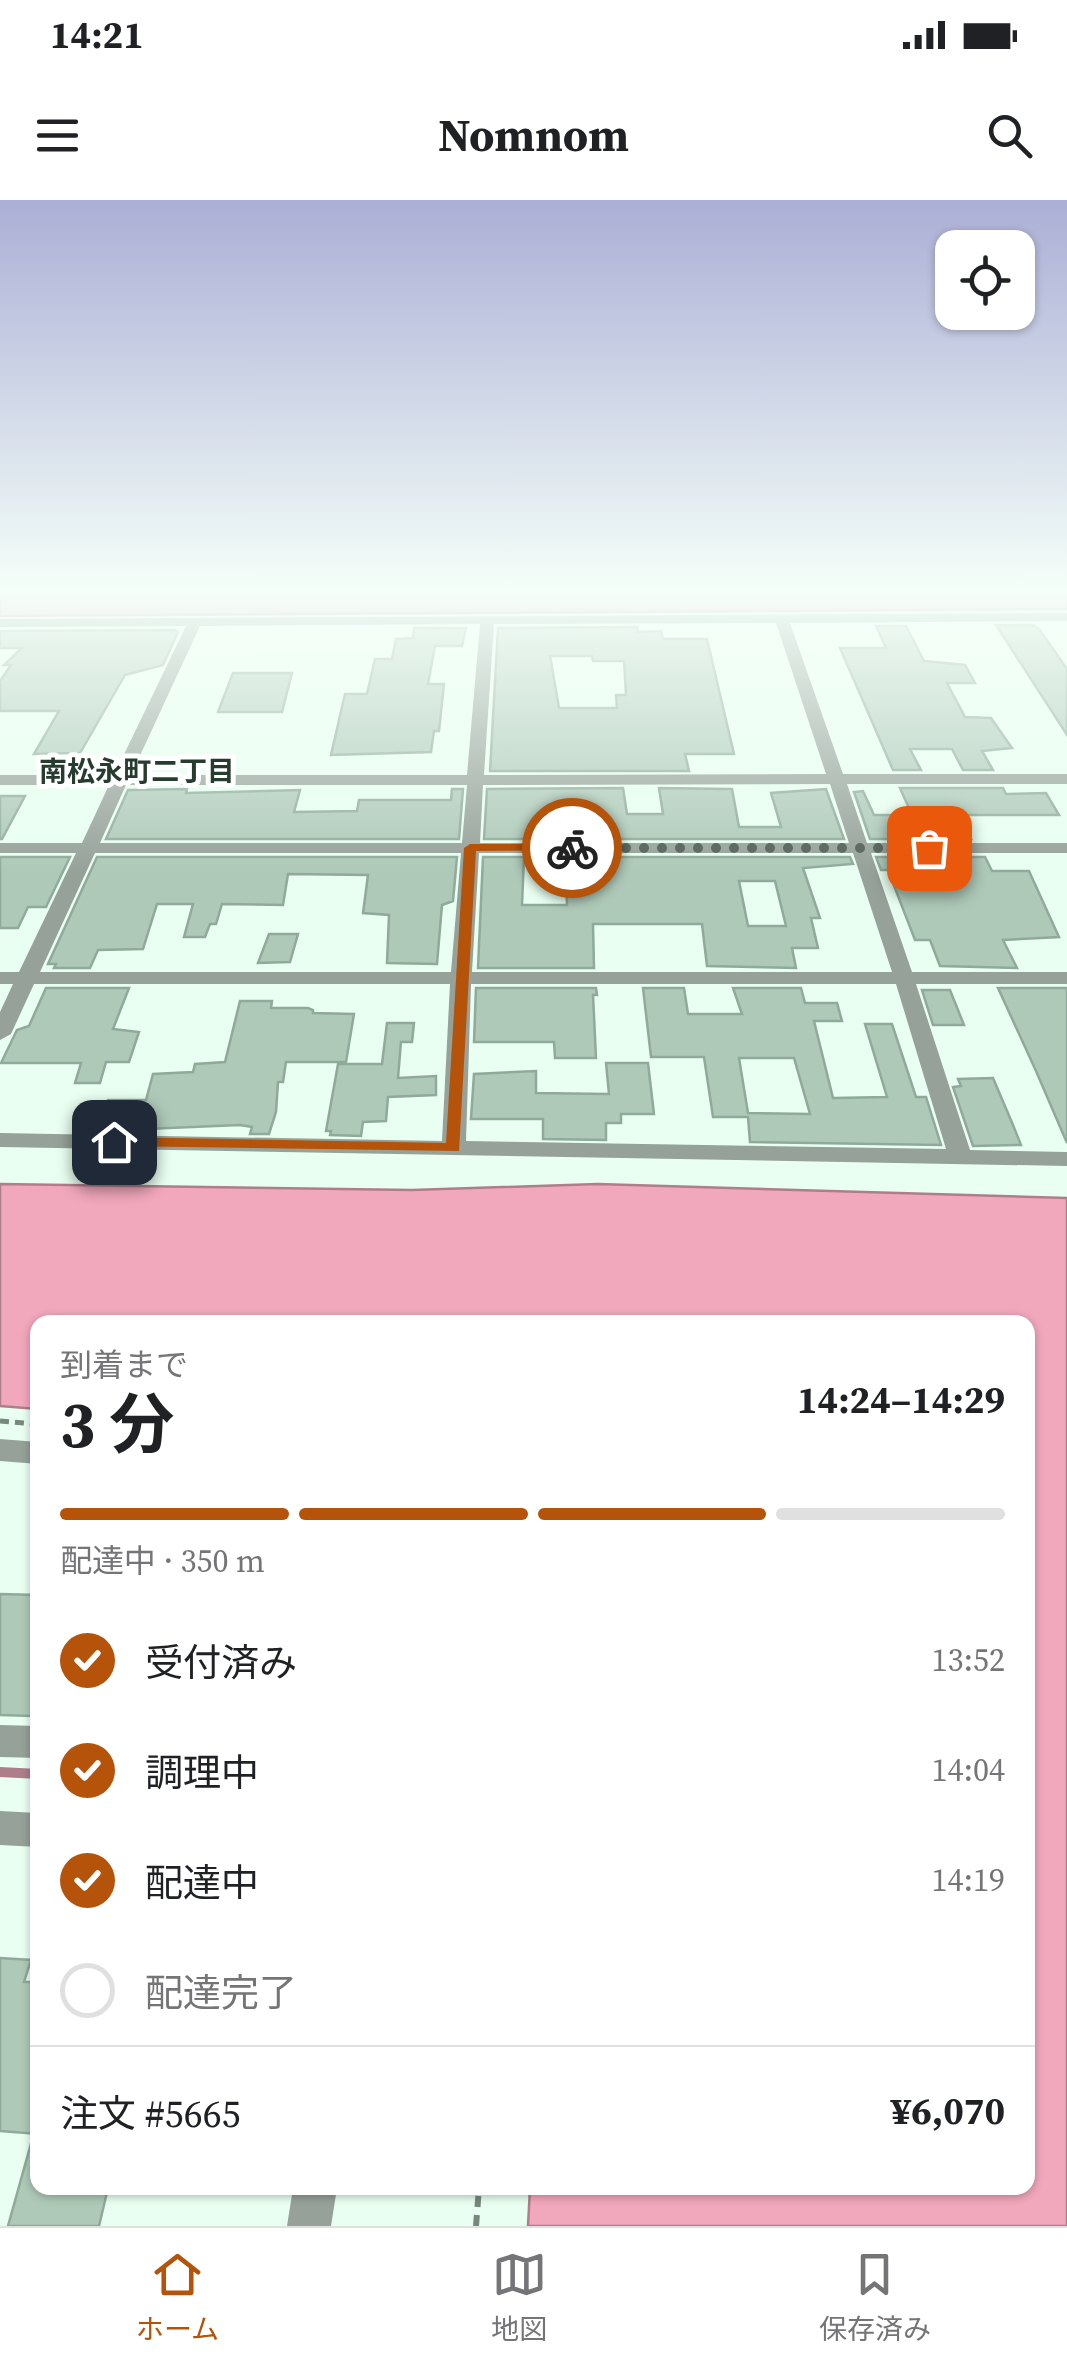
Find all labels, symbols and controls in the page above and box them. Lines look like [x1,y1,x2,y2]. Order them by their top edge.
text: 14:21 [50,9,144,61]
text: Nomnom [438,104,629,166]
icon: menu [30,108,85,163]
icon: search [982,108,1037,163]
map controls [935,230,1035,330]
button: locate [935,230,1035,330]
district label: 南松永町二丁目 [39,752,235,790]
courier [522,798,622,898]
pin [887,806,972,891]
icon: bike [545,821,600,876]
icon: bag [902,821,957,876]
pin [72,1100,157,1185]
icon: home [87,1115,142,1170]
text: 到着まで [60,1343,188,1387]
text: 14:24–14:29 [797,1374,1005,1426]
text: 3 分 [60,1380,174,1469]
text: 配達中 · 350 m [60,1539,265,1583]
icon: check [60,1633,115,1688]
text: 受付済み [145,1637,297,1689]
text: 13:52 [931,1638,1005,1682]
icon: check [60,1743,115,1798]
text: 調理中 [145,1747,259,1799]
text: 14:04 [931,1748,1005,1792]
icon: check [60,1853,115,1908]
text: 配達中 [145,1857,259,1909]
text: 14:19 [931,1858,1005,1902]
text: 配達完了 [145,1967,297,2019]
text: ¥6,070 [891,2085,1005,2137]
text: 注文 #5665 [60,2088,241,2140]
tab: ホーム [136,2247,219,2348]
tab: 地図 [491,2247,547,2348]
tab: 保存済み [819,2247,931,2348]

